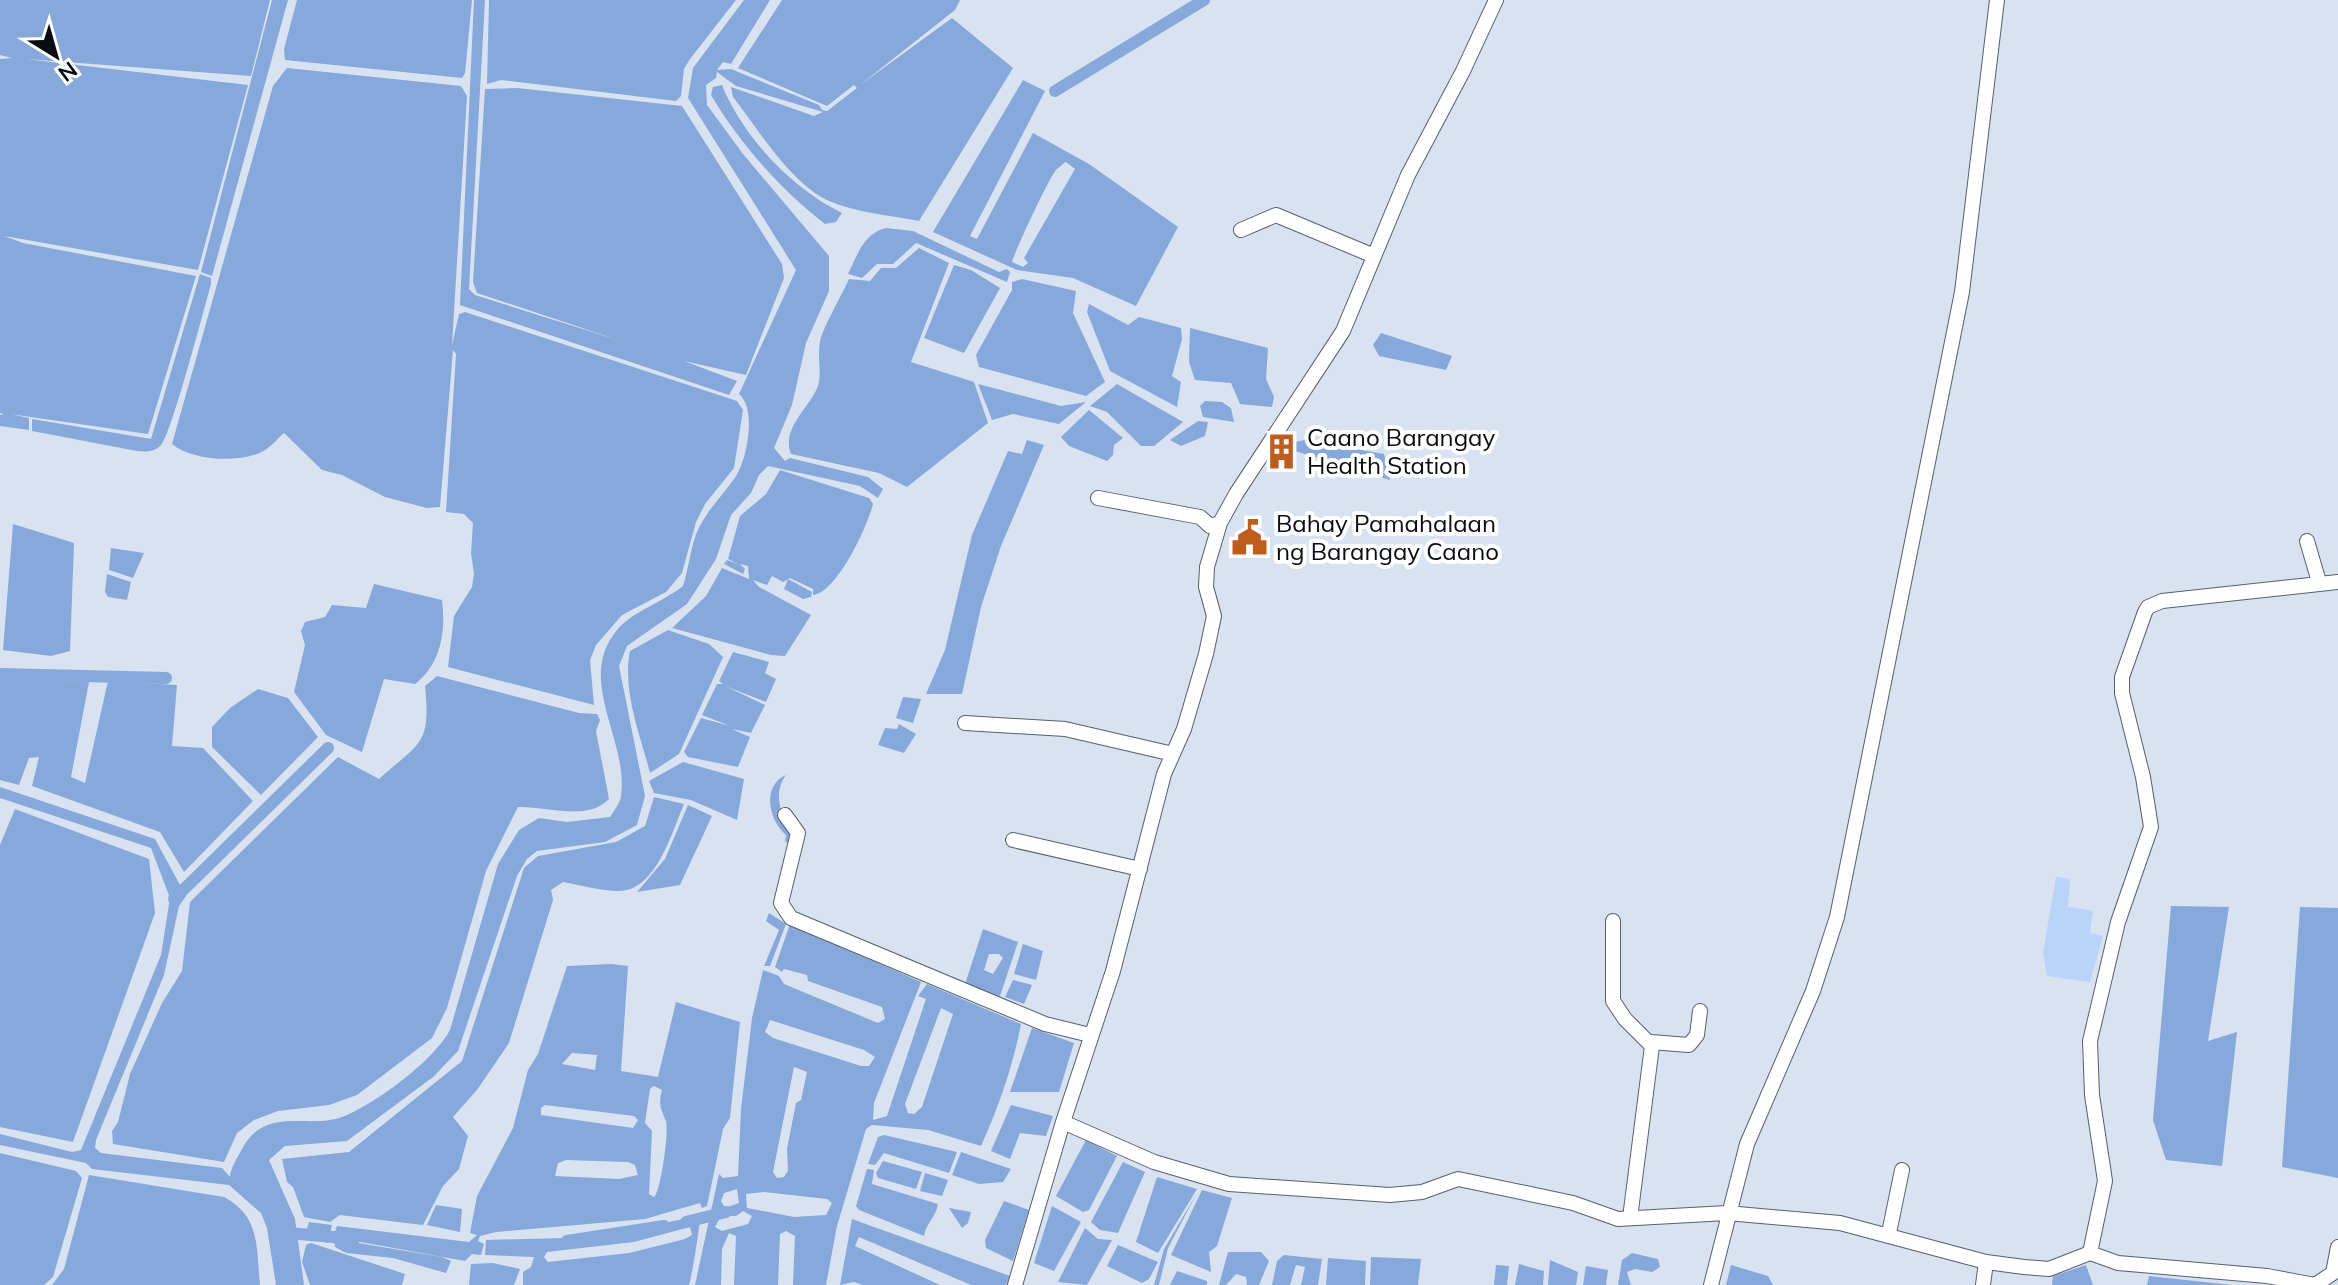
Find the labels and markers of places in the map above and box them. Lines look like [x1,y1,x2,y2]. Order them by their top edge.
place label: Caano Barangay Health Station [1307,422,1495,480]
building icon: Caano Barangay Health Station [1262,432,1300,470]
place label: Bahay Pamahalaan ng Barangay Caano [1276,508,1499,566]
public building icon: Bahay Pamahalaan ng Barangay Caano [1231,518,1269,556]

